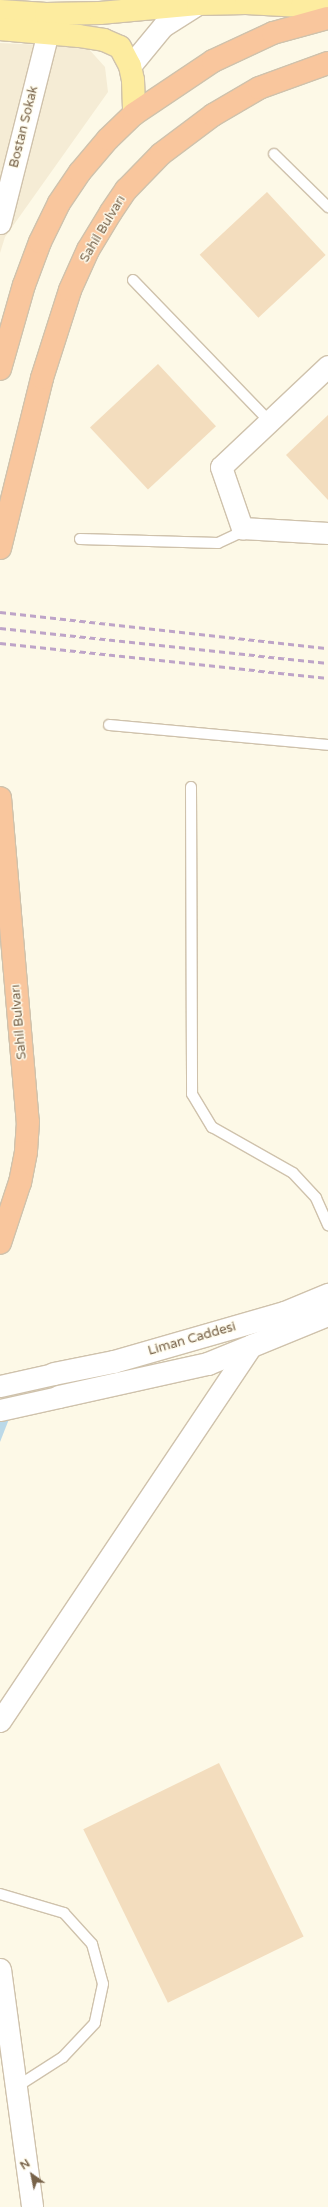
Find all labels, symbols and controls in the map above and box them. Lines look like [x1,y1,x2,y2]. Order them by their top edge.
street label: Bostan Sokak [6,84,42,170]
street label: Sahil Bulvarı [77,193,129,265]
street label: Sahil Bulvarı [8,984,30,1060]
street label: Liman Caddesi [146,1319,238,1359]
north arrow [12,2155,52,2195]
text: N [18,2157,32,2172]

